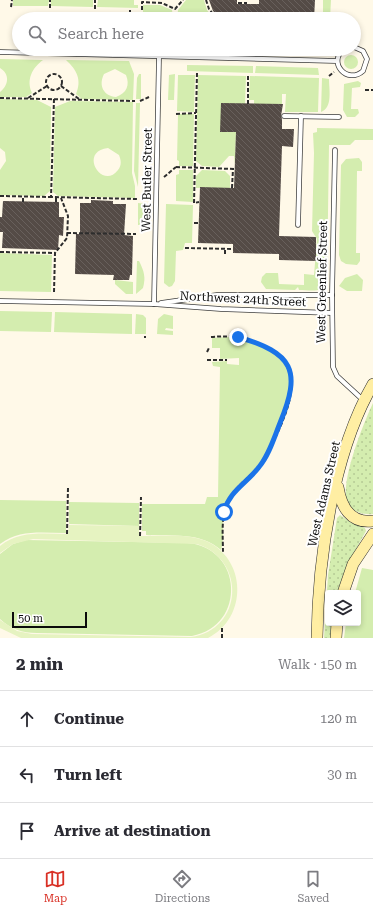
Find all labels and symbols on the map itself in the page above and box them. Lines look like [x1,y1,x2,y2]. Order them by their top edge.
street label: West Butler Street [139,127,155,232]
street label: West Greenlief Street [314,220,330,343]
street label: Northwest 24th Street [179,289,307,309]
route end [229,328,247,346]
street label: West Adams Street [305,439,343,548]
route start [215,503,233,521]
scale bar [12,610,87,629]

